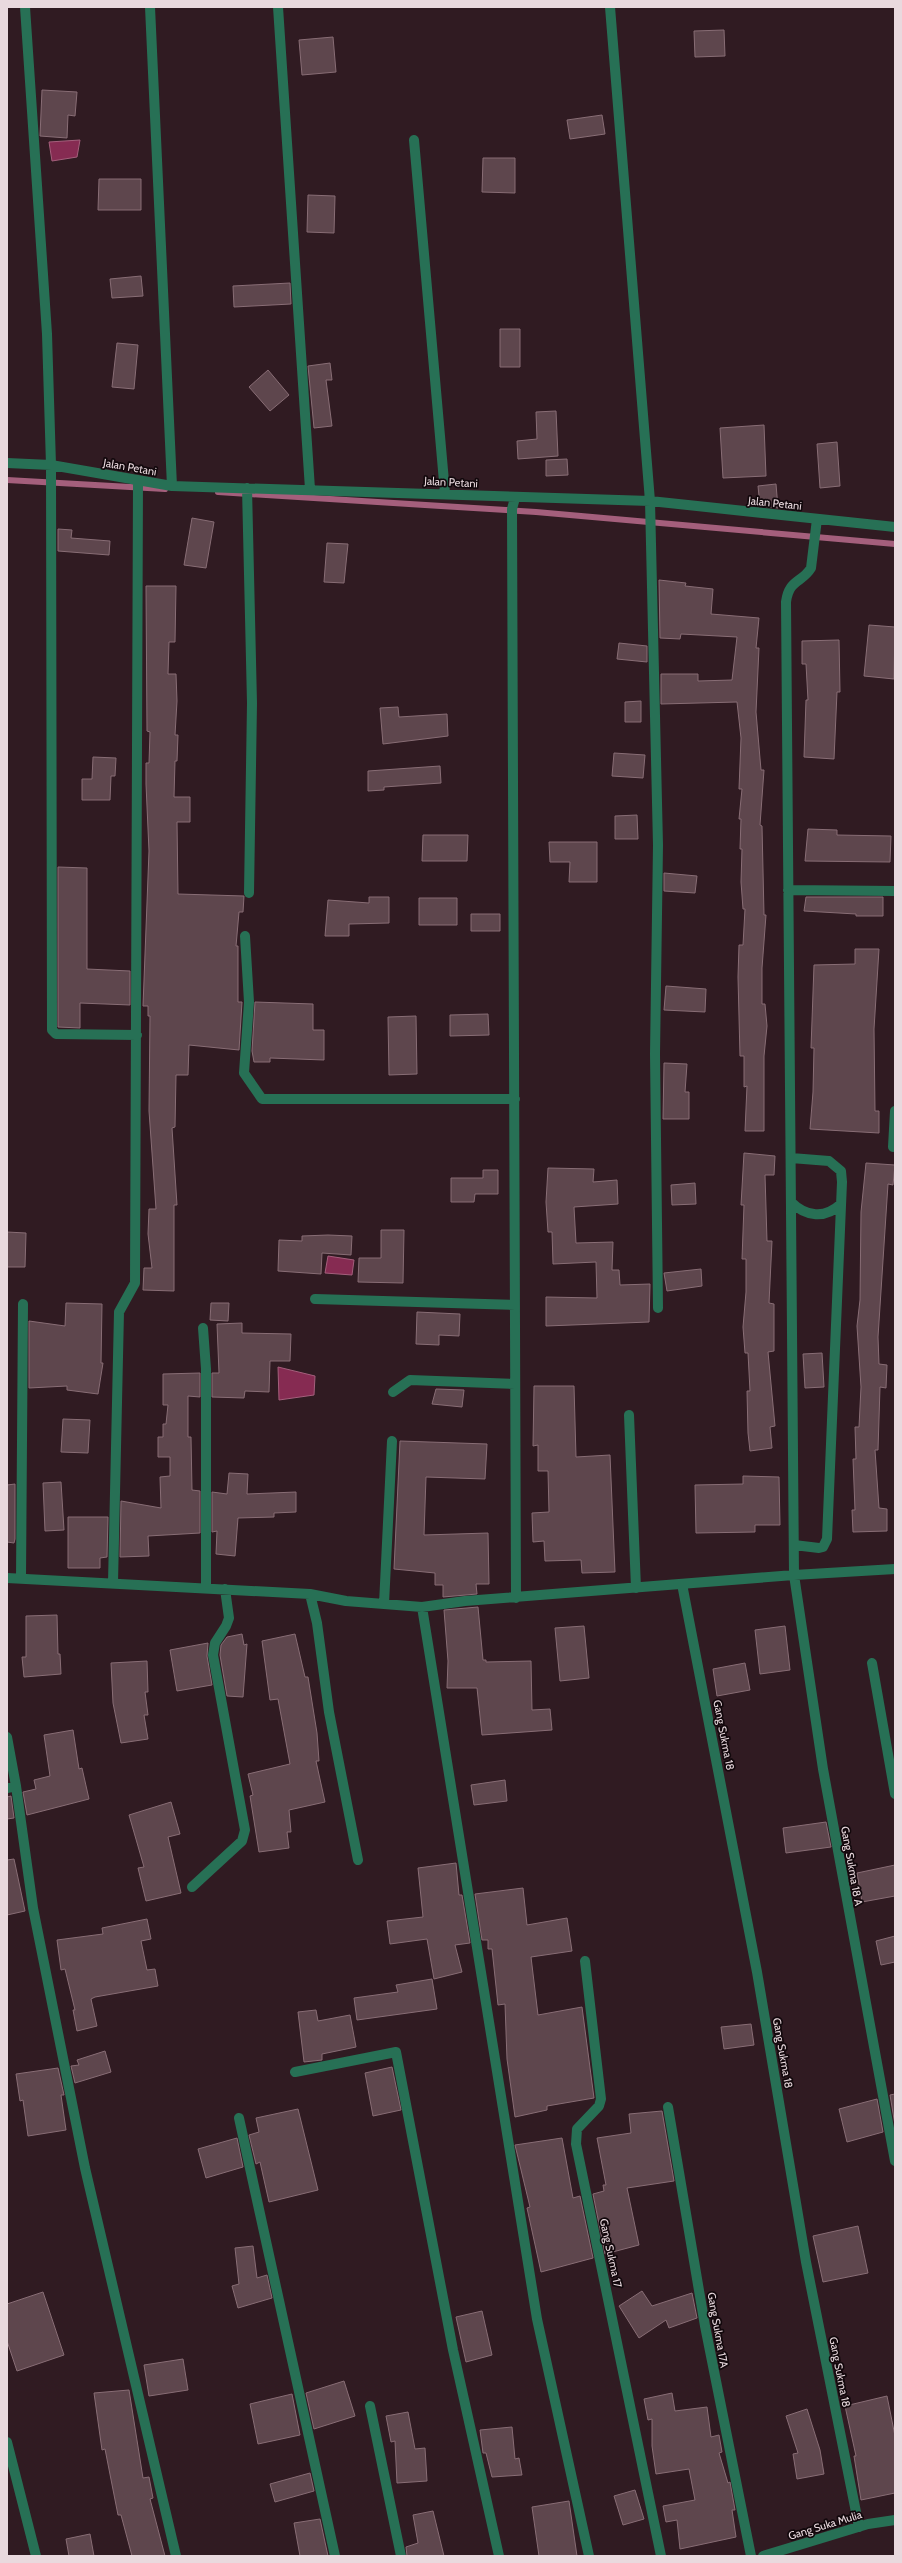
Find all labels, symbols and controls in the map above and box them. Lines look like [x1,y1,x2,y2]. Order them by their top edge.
street label: Jalan Petani [101,455,158,479]
street label: Jalan Petani [423,474,478,490]
street label: Jalan Petani [747,493,802,513]
street label: Gang Sukma 18 [710,1699,738,1771]
street label: Gang Sukma 18 A [838,1825,866,1907]
street label: Gang Sukma 18 [770,2017,796,2089]
street label: Gang Sukma 17 [597,2217,625,2289]
street label: Gang Sukma 17A [704,2291,732,2369]
street label: Gang Sukma 18 [826,2336,854,2408]
street label: Gang Suka Mulia [786,2507,864,2543]

